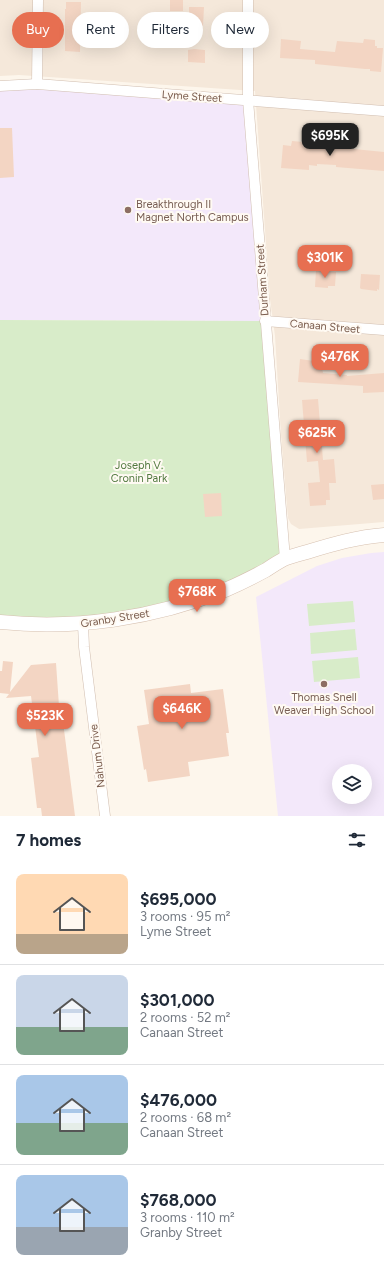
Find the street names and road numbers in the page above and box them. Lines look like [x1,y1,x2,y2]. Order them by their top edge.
street label: Lyme Street [161,88,223,105]
street label: Durham Street [254,244,271,316]
street label: Canaan Street [289,317,361,336]
street label: Granby Street [80,607,150,630]
street label: Nahum Drive [87,723,108,788]

